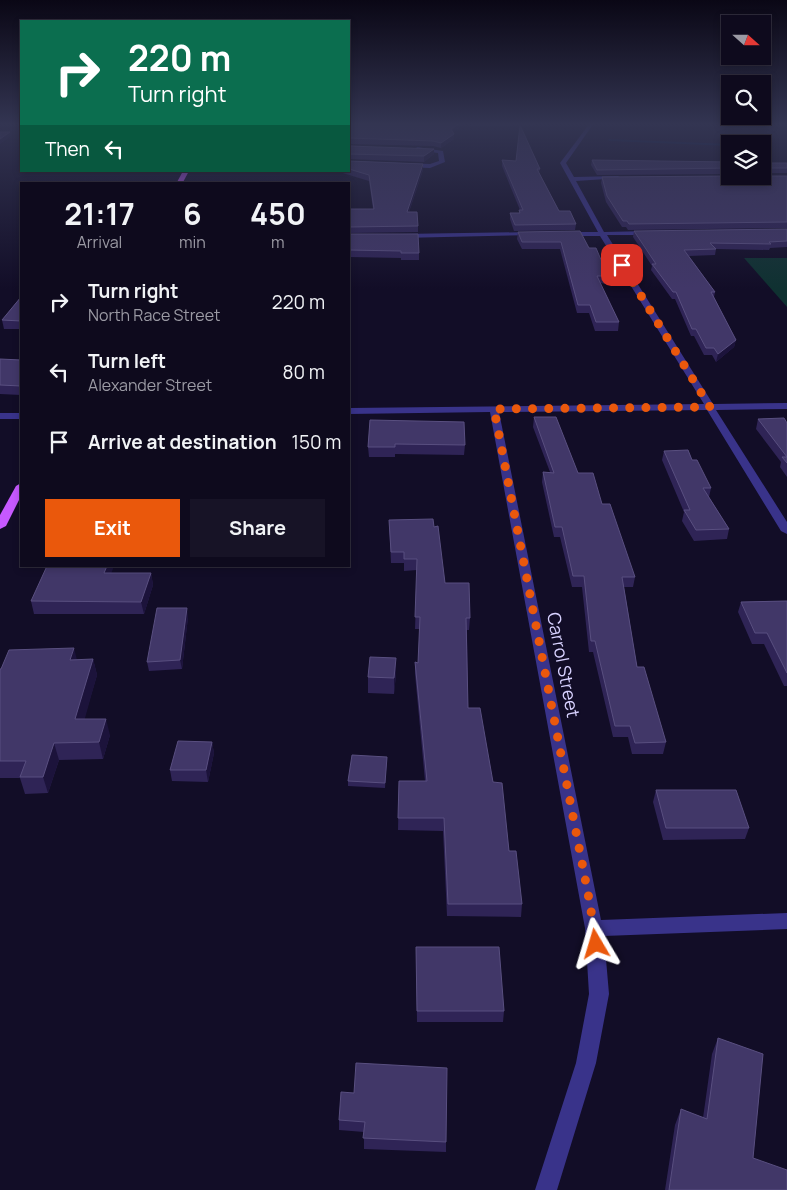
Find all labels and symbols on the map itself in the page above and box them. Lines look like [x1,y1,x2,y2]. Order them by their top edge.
north arrow [721,15,771,65]
pin [601,244,643,286]
street label: Carrol Street [542,610,586,720]
position arrow [569,917,621,969]

